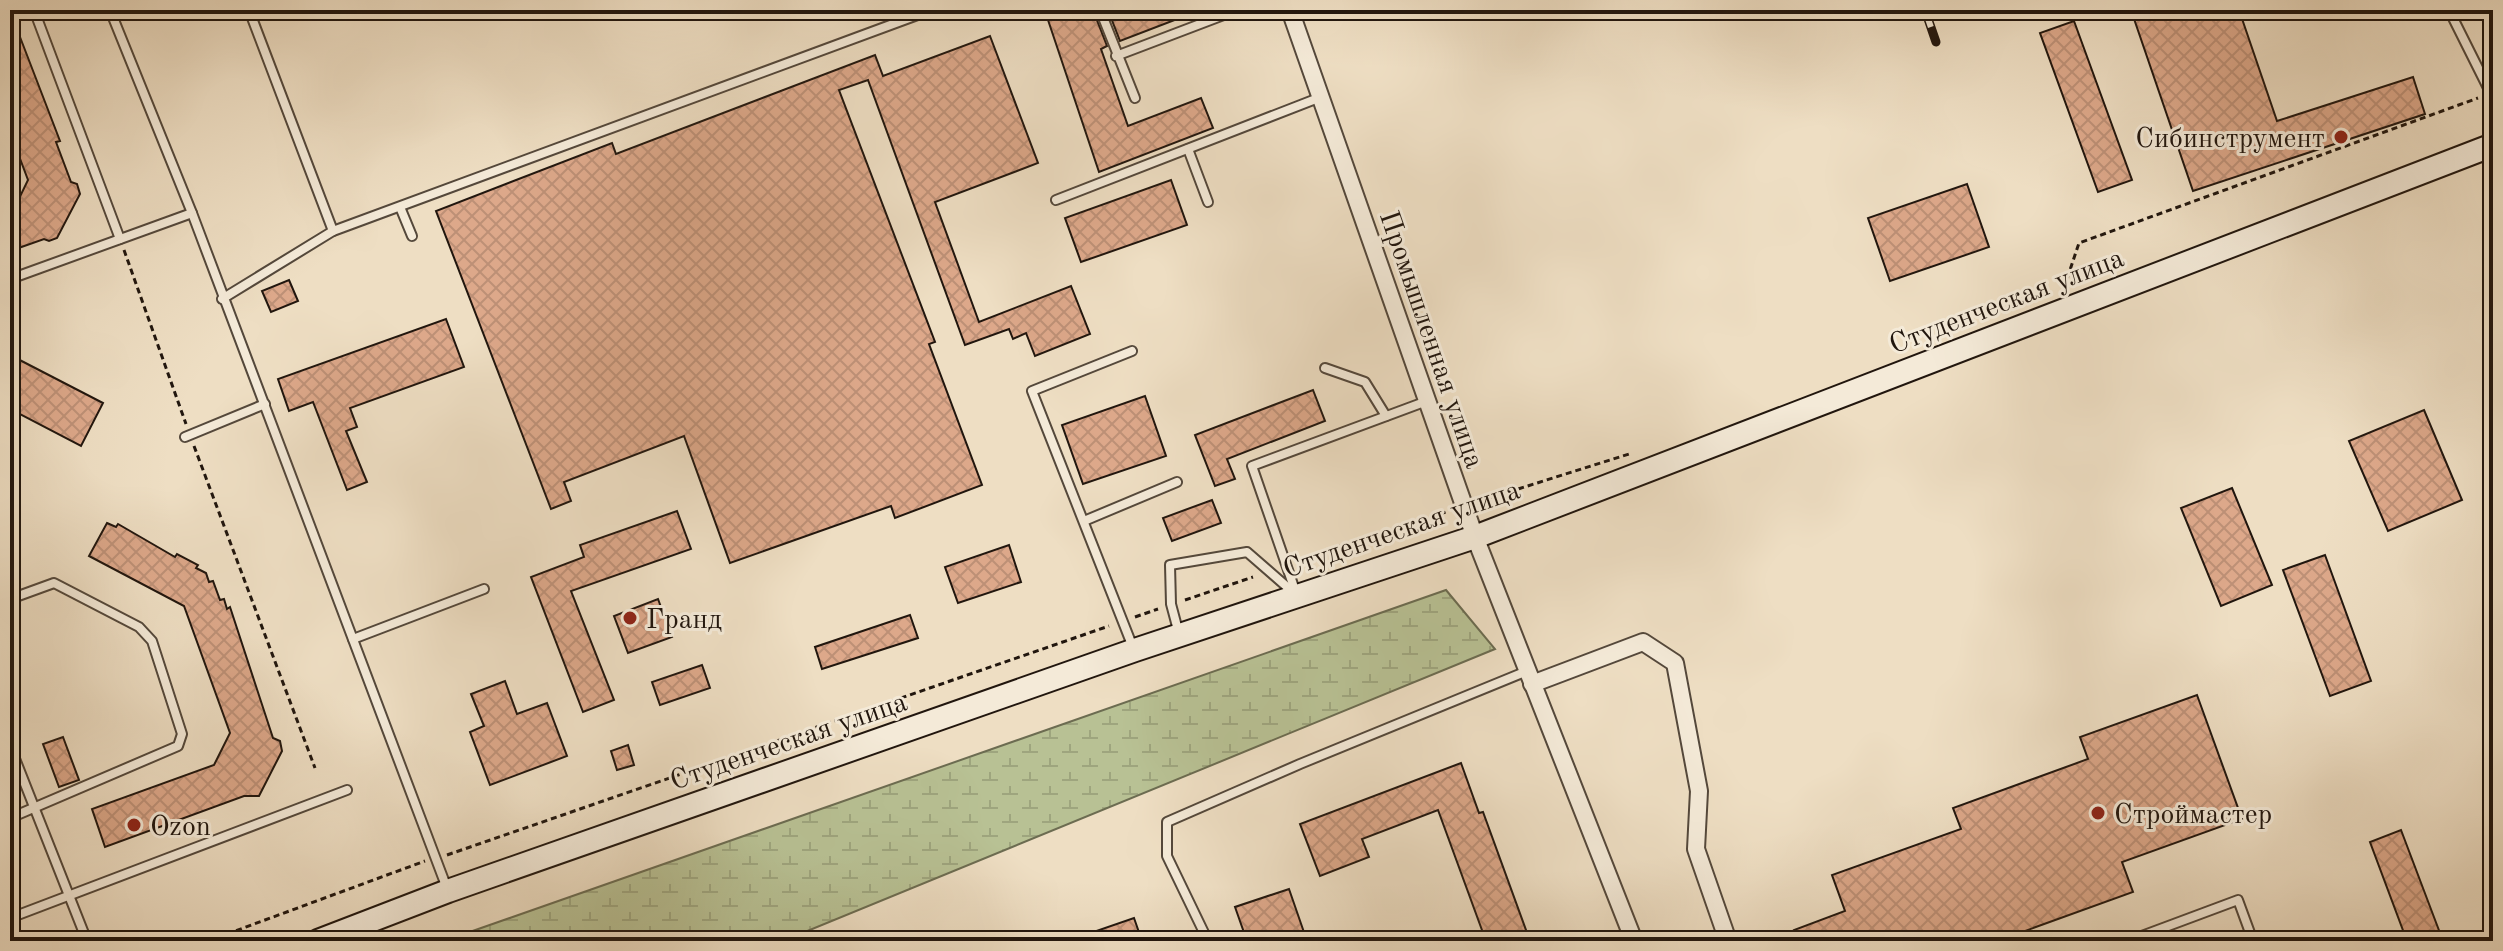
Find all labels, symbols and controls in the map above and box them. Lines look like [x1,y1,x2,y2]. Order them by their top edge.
place label: Сибинструмент [2135,126,2325,154]
marker: Сибинструмент [2332,128,2350,146]
street label: Промышленная улица [1373,208,1487,473]
street label: Студенческая улица [1886,245,2128,360]
street label: Студенческая улица [1280,477,1524,585]
place label: Гранд [646,607,722,635]
marker: Гранд [621,609,639,627]
street label: Студенческая улица [667,689,911,797]
place label: Строймастер [2114,802,2272,830]
marker: Строймастер [2089,804,2107,822]
place label: Ozon [150,814,211,842]
marker: Ozon [125,816,143,834]

